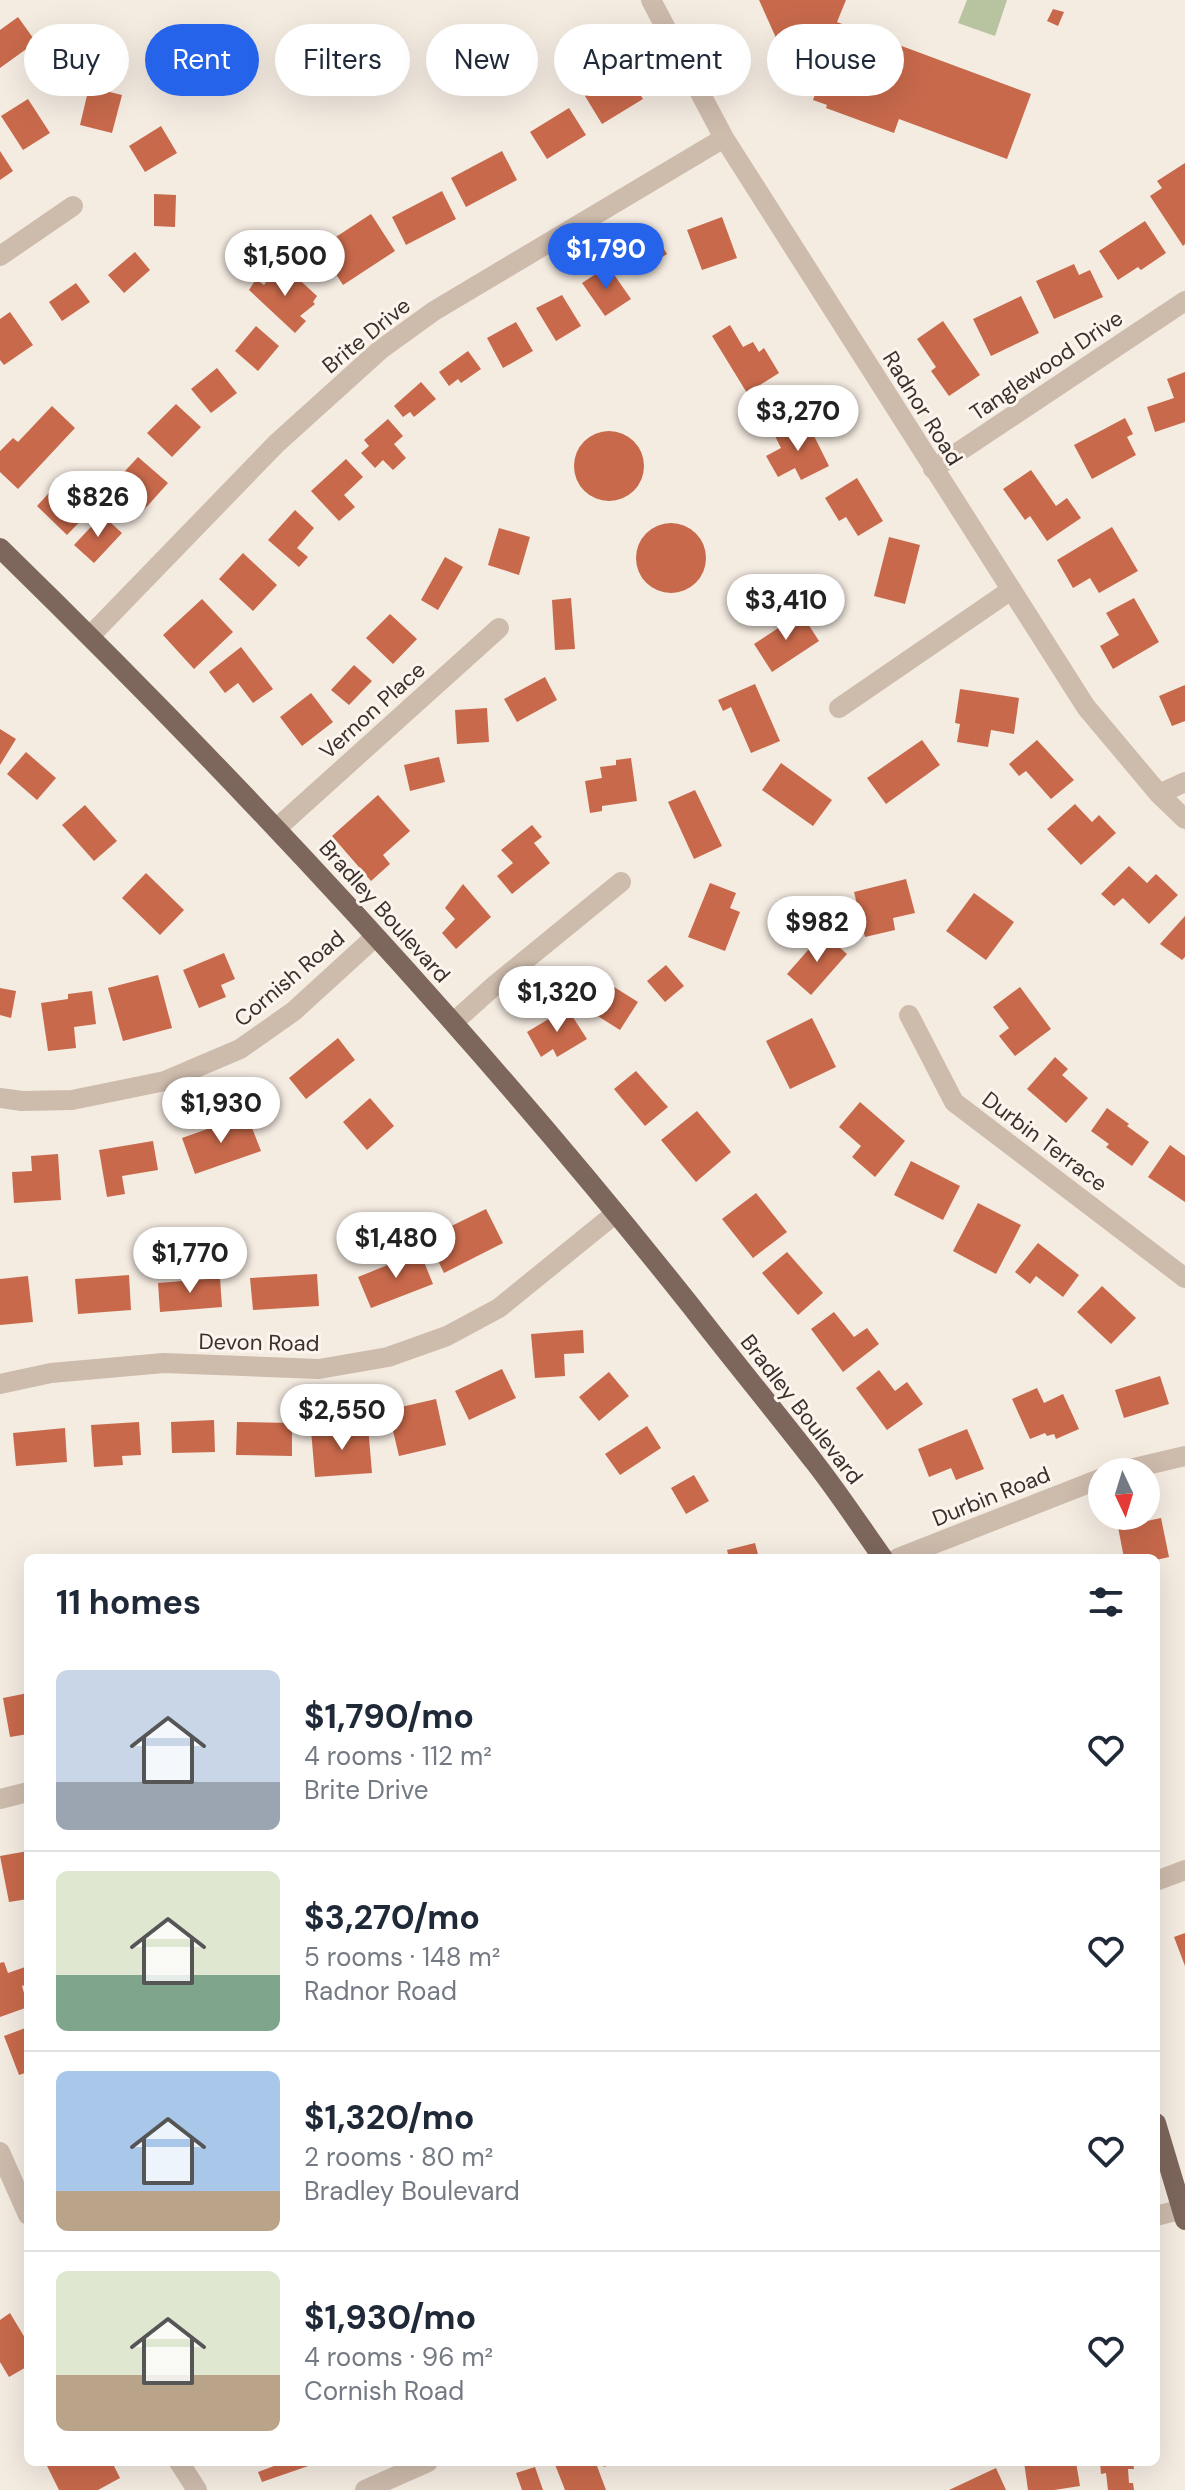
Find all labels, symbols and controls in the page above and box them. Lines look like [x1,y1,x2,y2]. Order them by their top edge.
chip: Buy [24,24,129,96]
chip: Rent [145,24,259,96]
chip: Filters [275,24,410,96]
chip: New [426,24,538,96]
chip: Apartment [554,24,751,96]
chip: House [767,24,904,96]
pin: $1,790 [541,223,671,291]
pin: $1,500 [220,230,350,298]
text: $1,790 [566,232,646,266]
text: $1,500 [243,239,327,273]
street label: Brite Drive [316,291,416,380]
street label: Tanglewood Drive [964,303,1128,427]
street label: Radnor Road [876,346,969,471]
pin: $3,270 [733,385,863,453]
text: $3,270 [756,394,840,428]
pin: $826 [51,471,145,539]
text: $826 [66,480,130,514]
pin: $3,410 [721,574,851,642]
text: $3,410 [745,583,827,617]
street label: Vernon Place [313,655,431,766]
street label: Bradley Boulevard [313,834,457,989]
pin: $982 [770,896,864,964]
text: $982 [785,905,849,939]
street label: Cornish Road [228,924,351,1033]
pin: $1,320 [492,966,622,1034]
text: $1,320 [517,975,597,1009]
pin: $1,930 [156,1077,286,1145]
street label: Durbin Terrace [976,1085,1113,1198]
text: $1,930 [180,1086,262,1120]
pin: $1,480 [331,1212,461,1280]
text: $1,480 [354,1221,438,1255]
pin: $1,770 [125,1227,255,1295]
text: $1,770 [151,1236,229,1270]
street label: Devon Road [198,1327,320,1358]
street label: Bradley Boulevard [734,1328,869,1490]
pin: $2,550 [277,1384,407,1452]
text: $2,550 [298,1393,386,1427]
north arrow [1088,1458,1160,1530]
map controls [1088,1458,1160,1530]
street label: Durbin Road [928,1460,1054,1533]
text: 11 homes [56,1580,201,1625]
icon: filters [1084,1580,1128,1624]
text: $1,790/mo [304,1694,474,1739]
icon: home [120,1702,216,1798]
icon: heart [1084,1728,1128,1772]
text: 4 rooms · 112 m² [304,1739,492,1773]
text: Brite Drive [304,1773,429,1807]
text: $3,270/mo [304,1895,480,1940]
icon: home [120,1903,216,1999]
icon: heart [1084,1929,1128,1973]
text: 5 rooms · 148 m² [304,1940,500,1974]
text: Radnor Road [304,1974,457,2008]
text: $1,320/mo [304,2095,474,2140]
icon: home [120,2103,216,2199]
icon: heart [1084,2129,1128,2173]
text: 2 rooms · 80 m² [304,2140,493,2174]
text: Bradley Boulevard [304,2174,520,2208]
text: $1,930/mo [304,2295,476,2340]
icon: home [120,2303,216,2399]
icon: heart [1084,2329,1128,2373]
text: 4 rooms · 96 m² [304,2340,493,2374]
text: Cornish Road [304,2374,464,2408]

